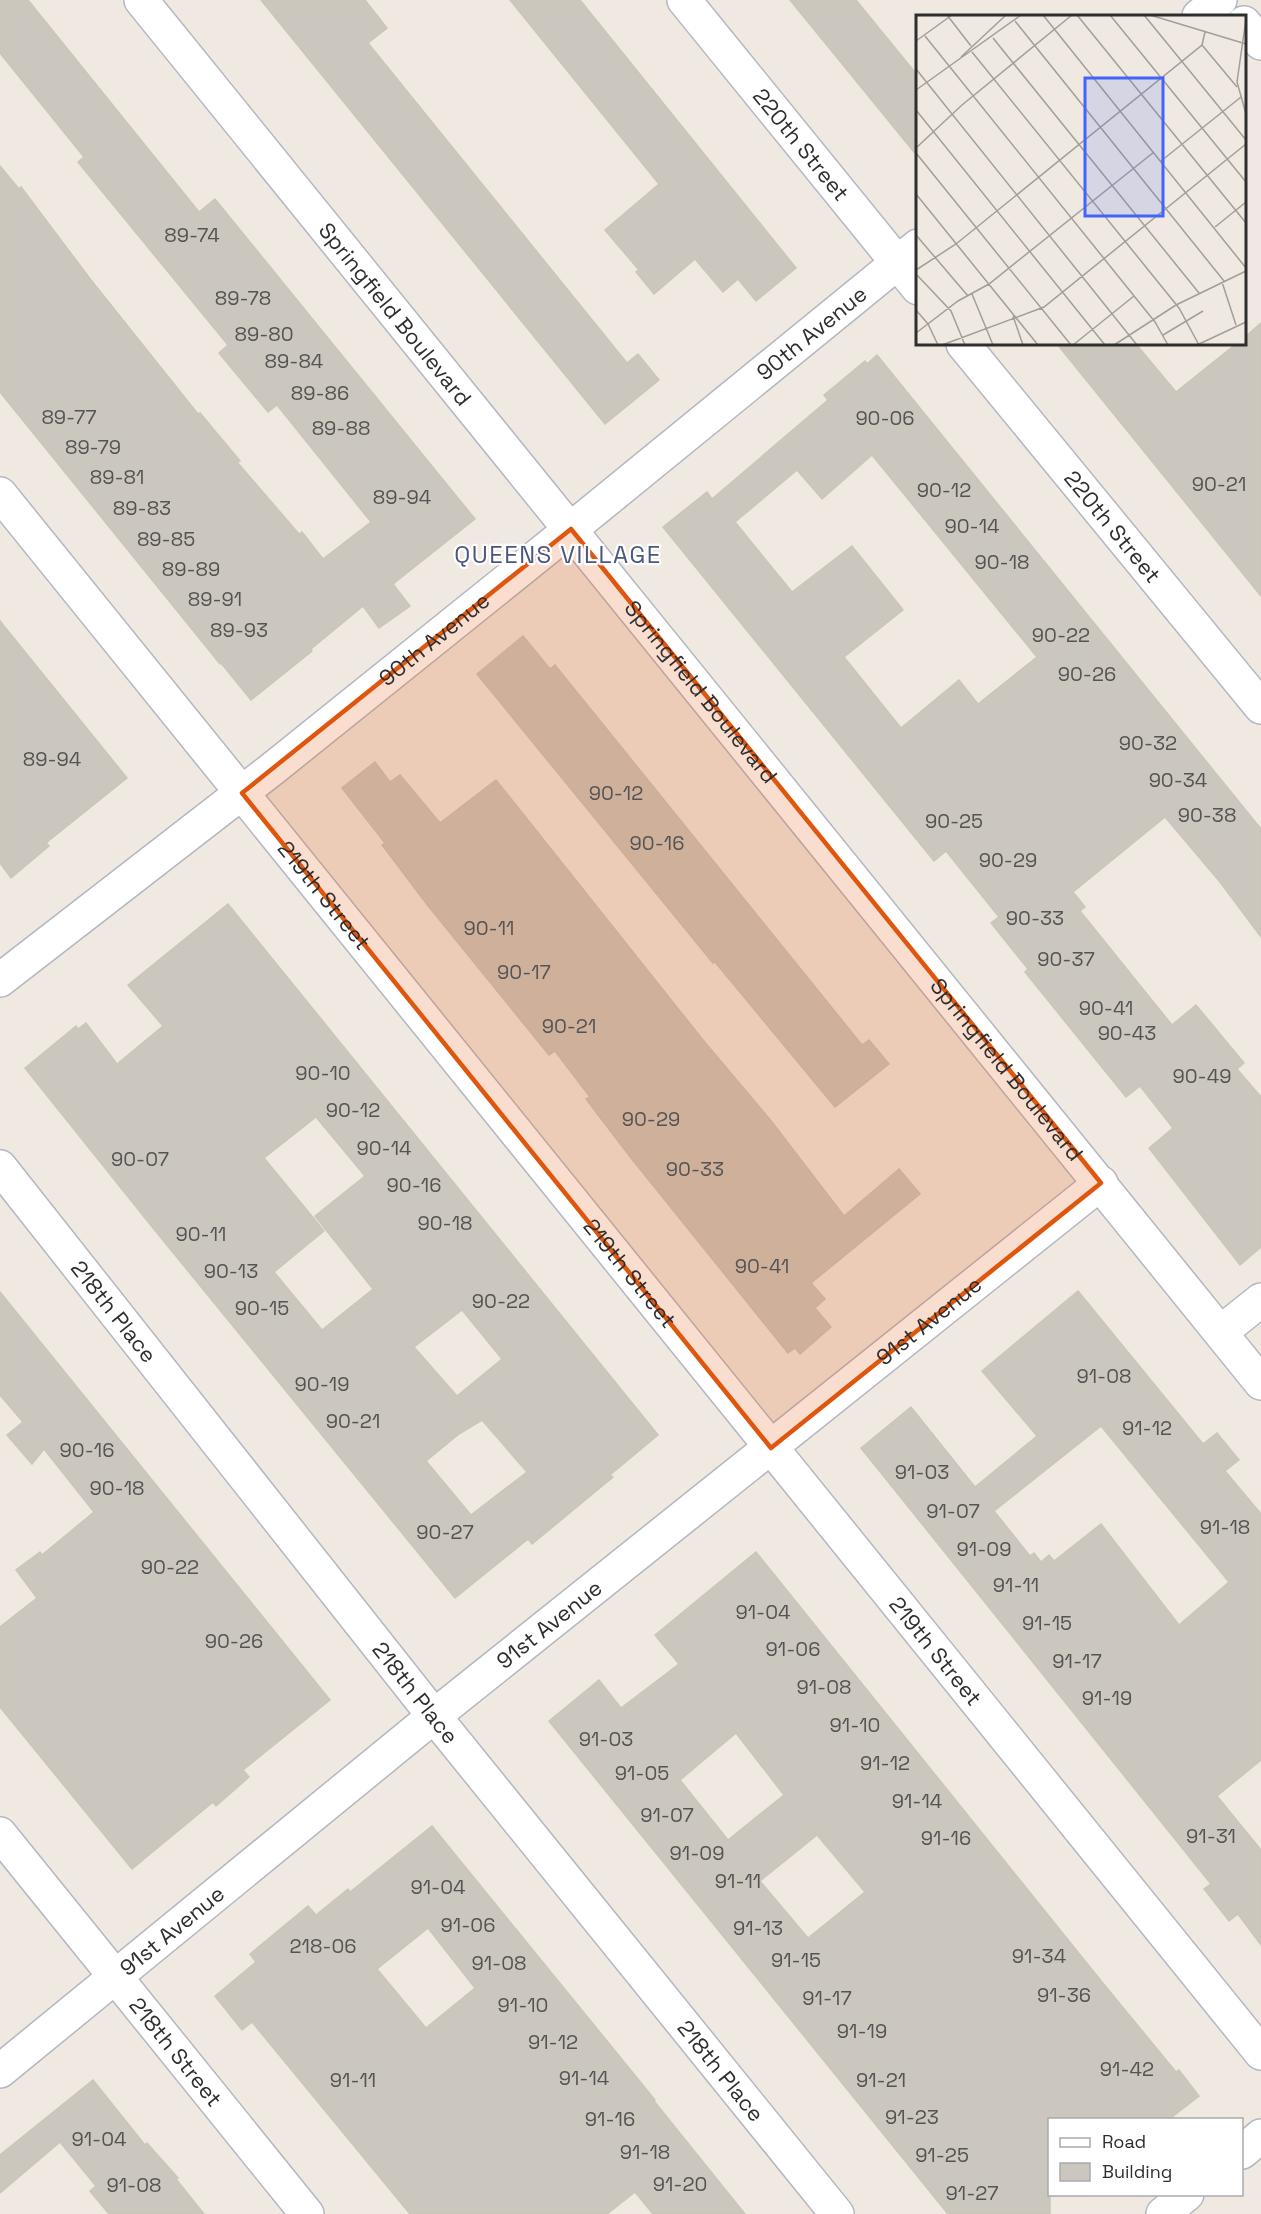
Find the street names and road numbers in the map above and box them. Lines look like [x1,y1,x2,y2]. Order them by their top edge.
street label: 220th Street [747,82,855,206]
street label: Springfield Boulevard [313,217,478,411]
street label: 90th Avenue [751,280,872,386]
street label: 220th Street [1058,464,1167,588]
street label: 90th Avenue [373,586,495,692]
street label: Springfield Boulevard [619,594,784,789]
street label: 219th Street [272,835,377,956]
street label: Springfield Boulevard [924,972,1090,1167]
street label: 219th Street [578,1213,683,1333]
street label: 218th Place [65,1255,163,1368]
street label: 91st Avenue [870,1270,987,1371]
street label: 91st Avenue [491,1573,608,1675]
street label: 219th Street [883,1591,988,1711]
street label: 218th Place [366,1636,465,1749]
street label: 91st Avenue [114,1879,230,1982]
street label: 218th Street [123,1991,229,2112]
street label: 218th Place [672,2014,770,2127]

